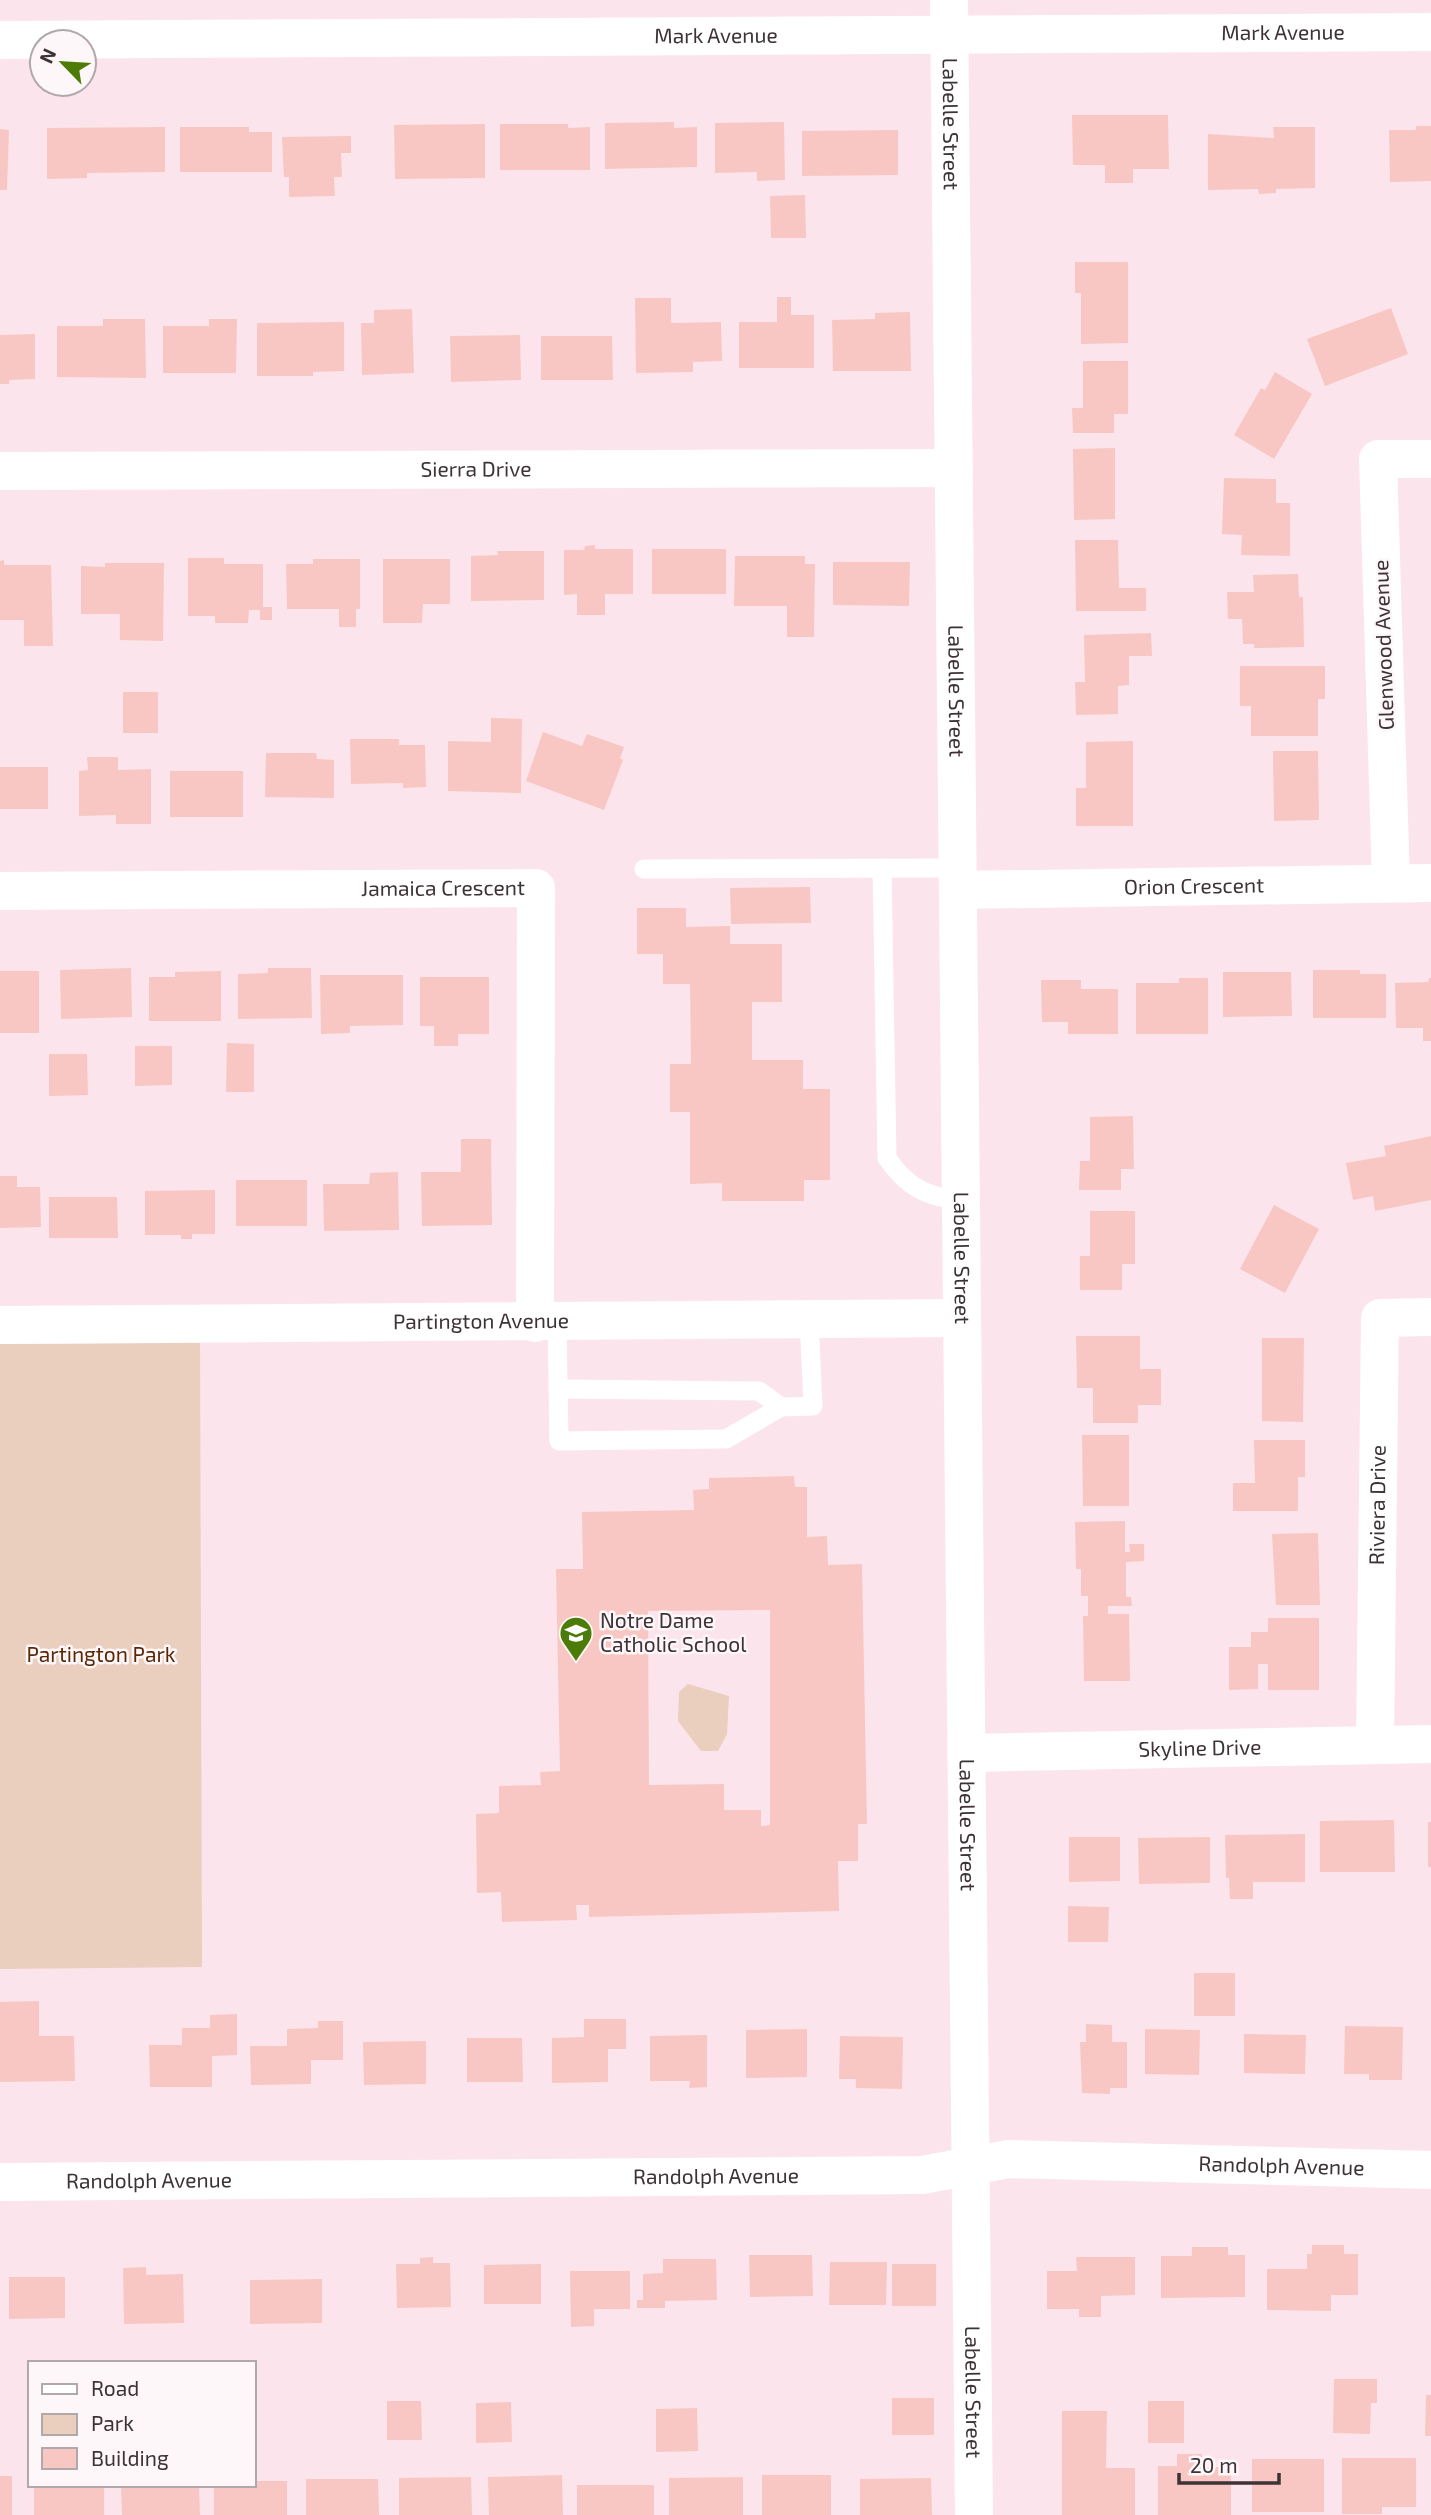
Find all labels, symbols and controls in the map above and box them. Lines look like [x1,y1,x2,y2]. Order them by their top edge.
street label: Mark Avenue [1221,18,1345,44]
street label: Mark Avenue [654,22,778,47]
north arrow [28,28,98,98]
text: N [34,45,60,67]
street label: Labelle Street [939,58,965,190]
street label: Sierra Drive [420,455,532,481]
street label: Glenwood Avenue [1367,559,1398,731]
street label: Labelle Street [944,625,971,757]
street label: Orion Crescent [1124,871,1264,899]
street label: Jamaica Crescent [361,874,525,900]
street label: Labelle Street [950,1192,976,1324]
street label: Partington Avenue [393,1307,569,1333]
street label: Riviera Drive [1363,1445,1390,1565]
place label: Notre Dame Catholic School [600,1607,747,1656]
school or university icon: Notre Dame Catholic School [557,1614,595,1663]
park label: Partington Park [26,1641,176,1666]
street label: Skyline Drive [1138,1733,1262,1761]
street label: Labelle Street [955,1759,982,1891]
street label: Randolph Avenue [1198,2150,1365,2179]
street label: Randolph Avenue [633,2162,799,2188]
street label: Randolph Avenue [66,2166,232,2192]
street label: Labelle Street [961,2326,987,2458]
legend [28,2361,256,2487]
text: Road [91,2375,139,2400]
text: Park [91,2410,134,2435]
scale bar [1179,2442,1279,2486]
text: Building [91,2445,169,2470]
text: 20 m [1190,2452,1238,2477]

